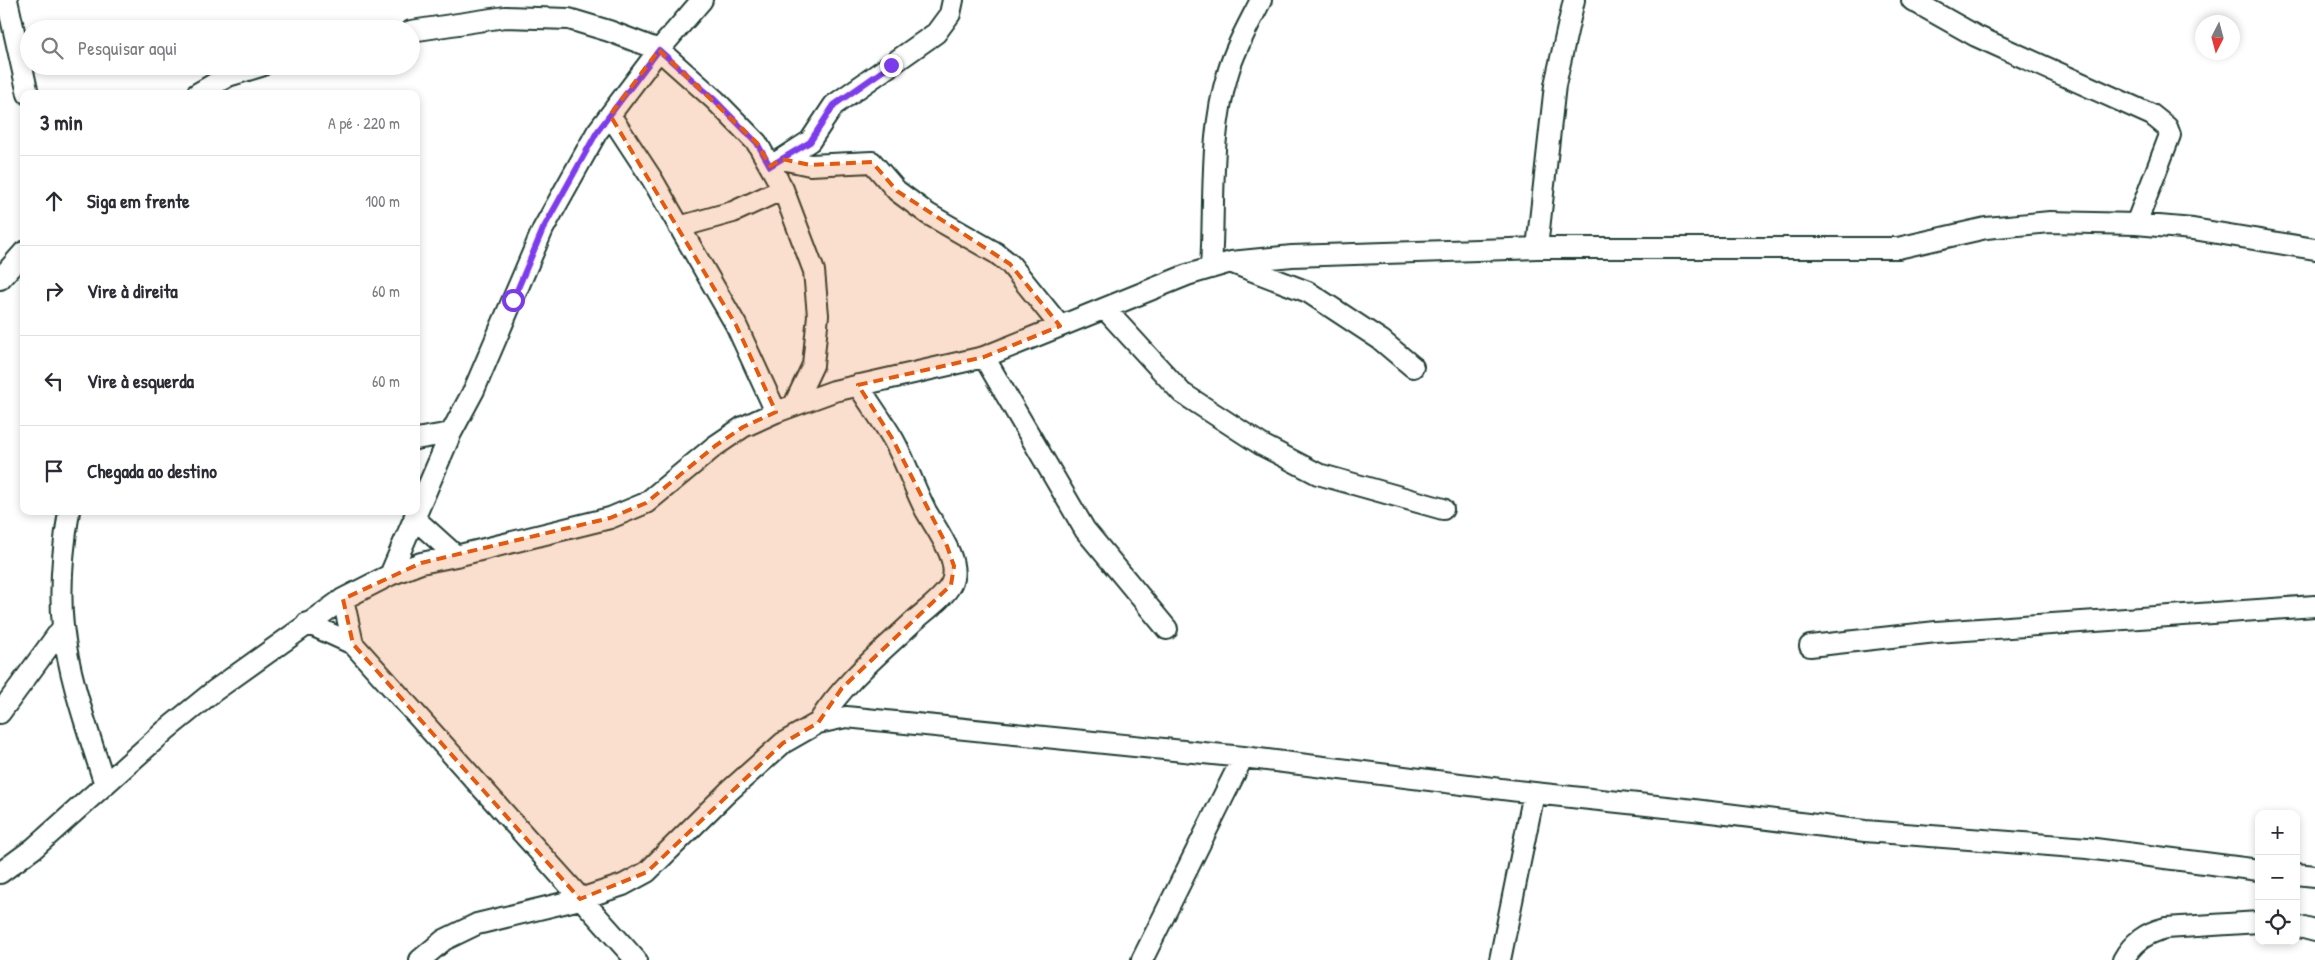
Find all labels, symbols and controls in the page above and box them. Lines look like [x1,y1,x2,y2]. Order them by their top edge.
north arrow [2195,15,2240,60]
search box [20,20,420,75]
icon: search [38,34,66,62]
text: Pesquisar aqui [78,35,177,61]
route end [880,54,903,77]
text: 3 min [40,108,83,137]
text: A pé · 220 m [328,112,400,134]
icon: ahead [40,187,68,215]
text: Siga em frente [87,188,190,214]
text: 100 m [365,190,400,212]
icon: right [40,277,68,305]
text: Vire à direita [87,278,178,304]
text: 60 m [372,280,400,302]
route start [502,289,525,312]
icon: left [40,367,68,395]
text: Vire à esquerda [87,368,194,394]
text: 60 m [372,370,400,392]
icon: arrive [40,457,68,485]
text: Chegada ao destino [87,458,217,484]
map controls [2255,810,2300,945]
button: + [2255,810,2300,855]
button: − [2255,855,2300,900]
button: locate [2255,900,2300,945]

